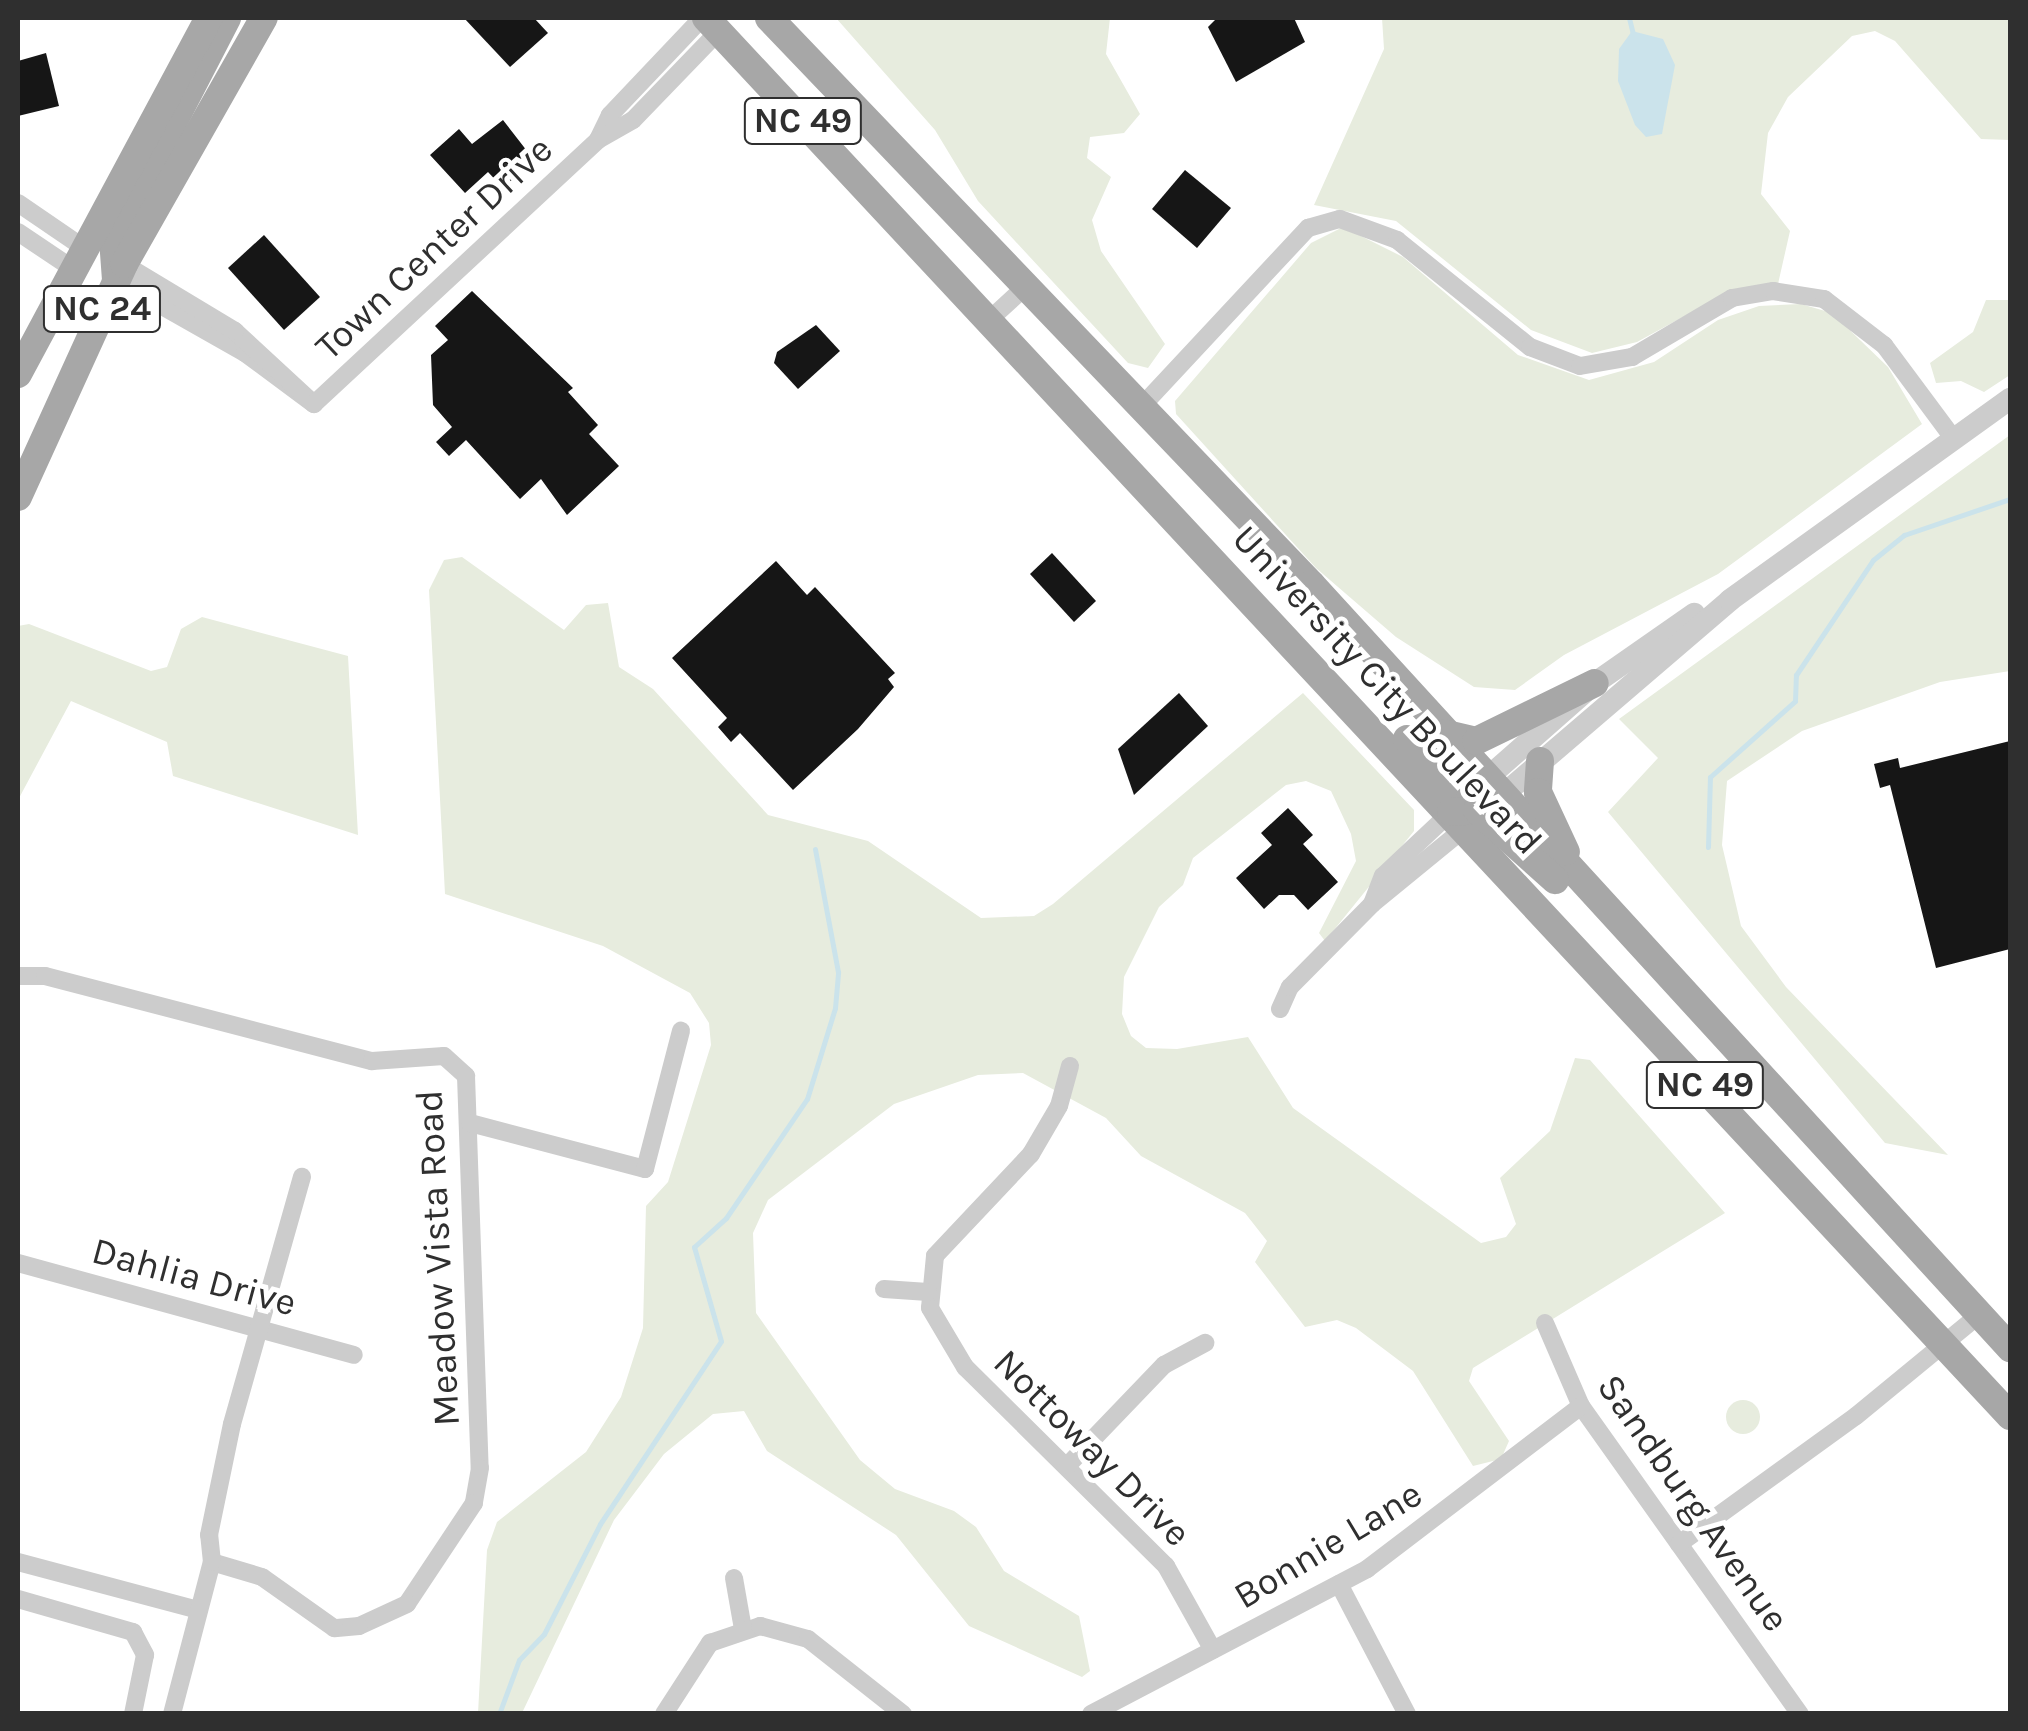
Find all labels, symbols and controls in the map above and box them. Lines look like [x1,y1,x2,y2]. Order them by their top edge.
road number: NC 49 [743,91,863,151]
street label: Town Center Drive [306,127,562,369]
road number: NC 24 [42,279,162,339]
street label: University City Boulevard [1223,516,1551,864]
road number: NC 49 [1645,1055,1765,1115]
street label: Meadow Vista Road [406,1089,470,1427]
street label: Dahlia Drive [87,1228,301,1326]
street label: Nottoway Drive [984,1340,1200,1556]
street label: Sandburg Avenue [1587,1366,1799,1640]
street label: Bonnie Lane [1226,1471,1430,1619]

